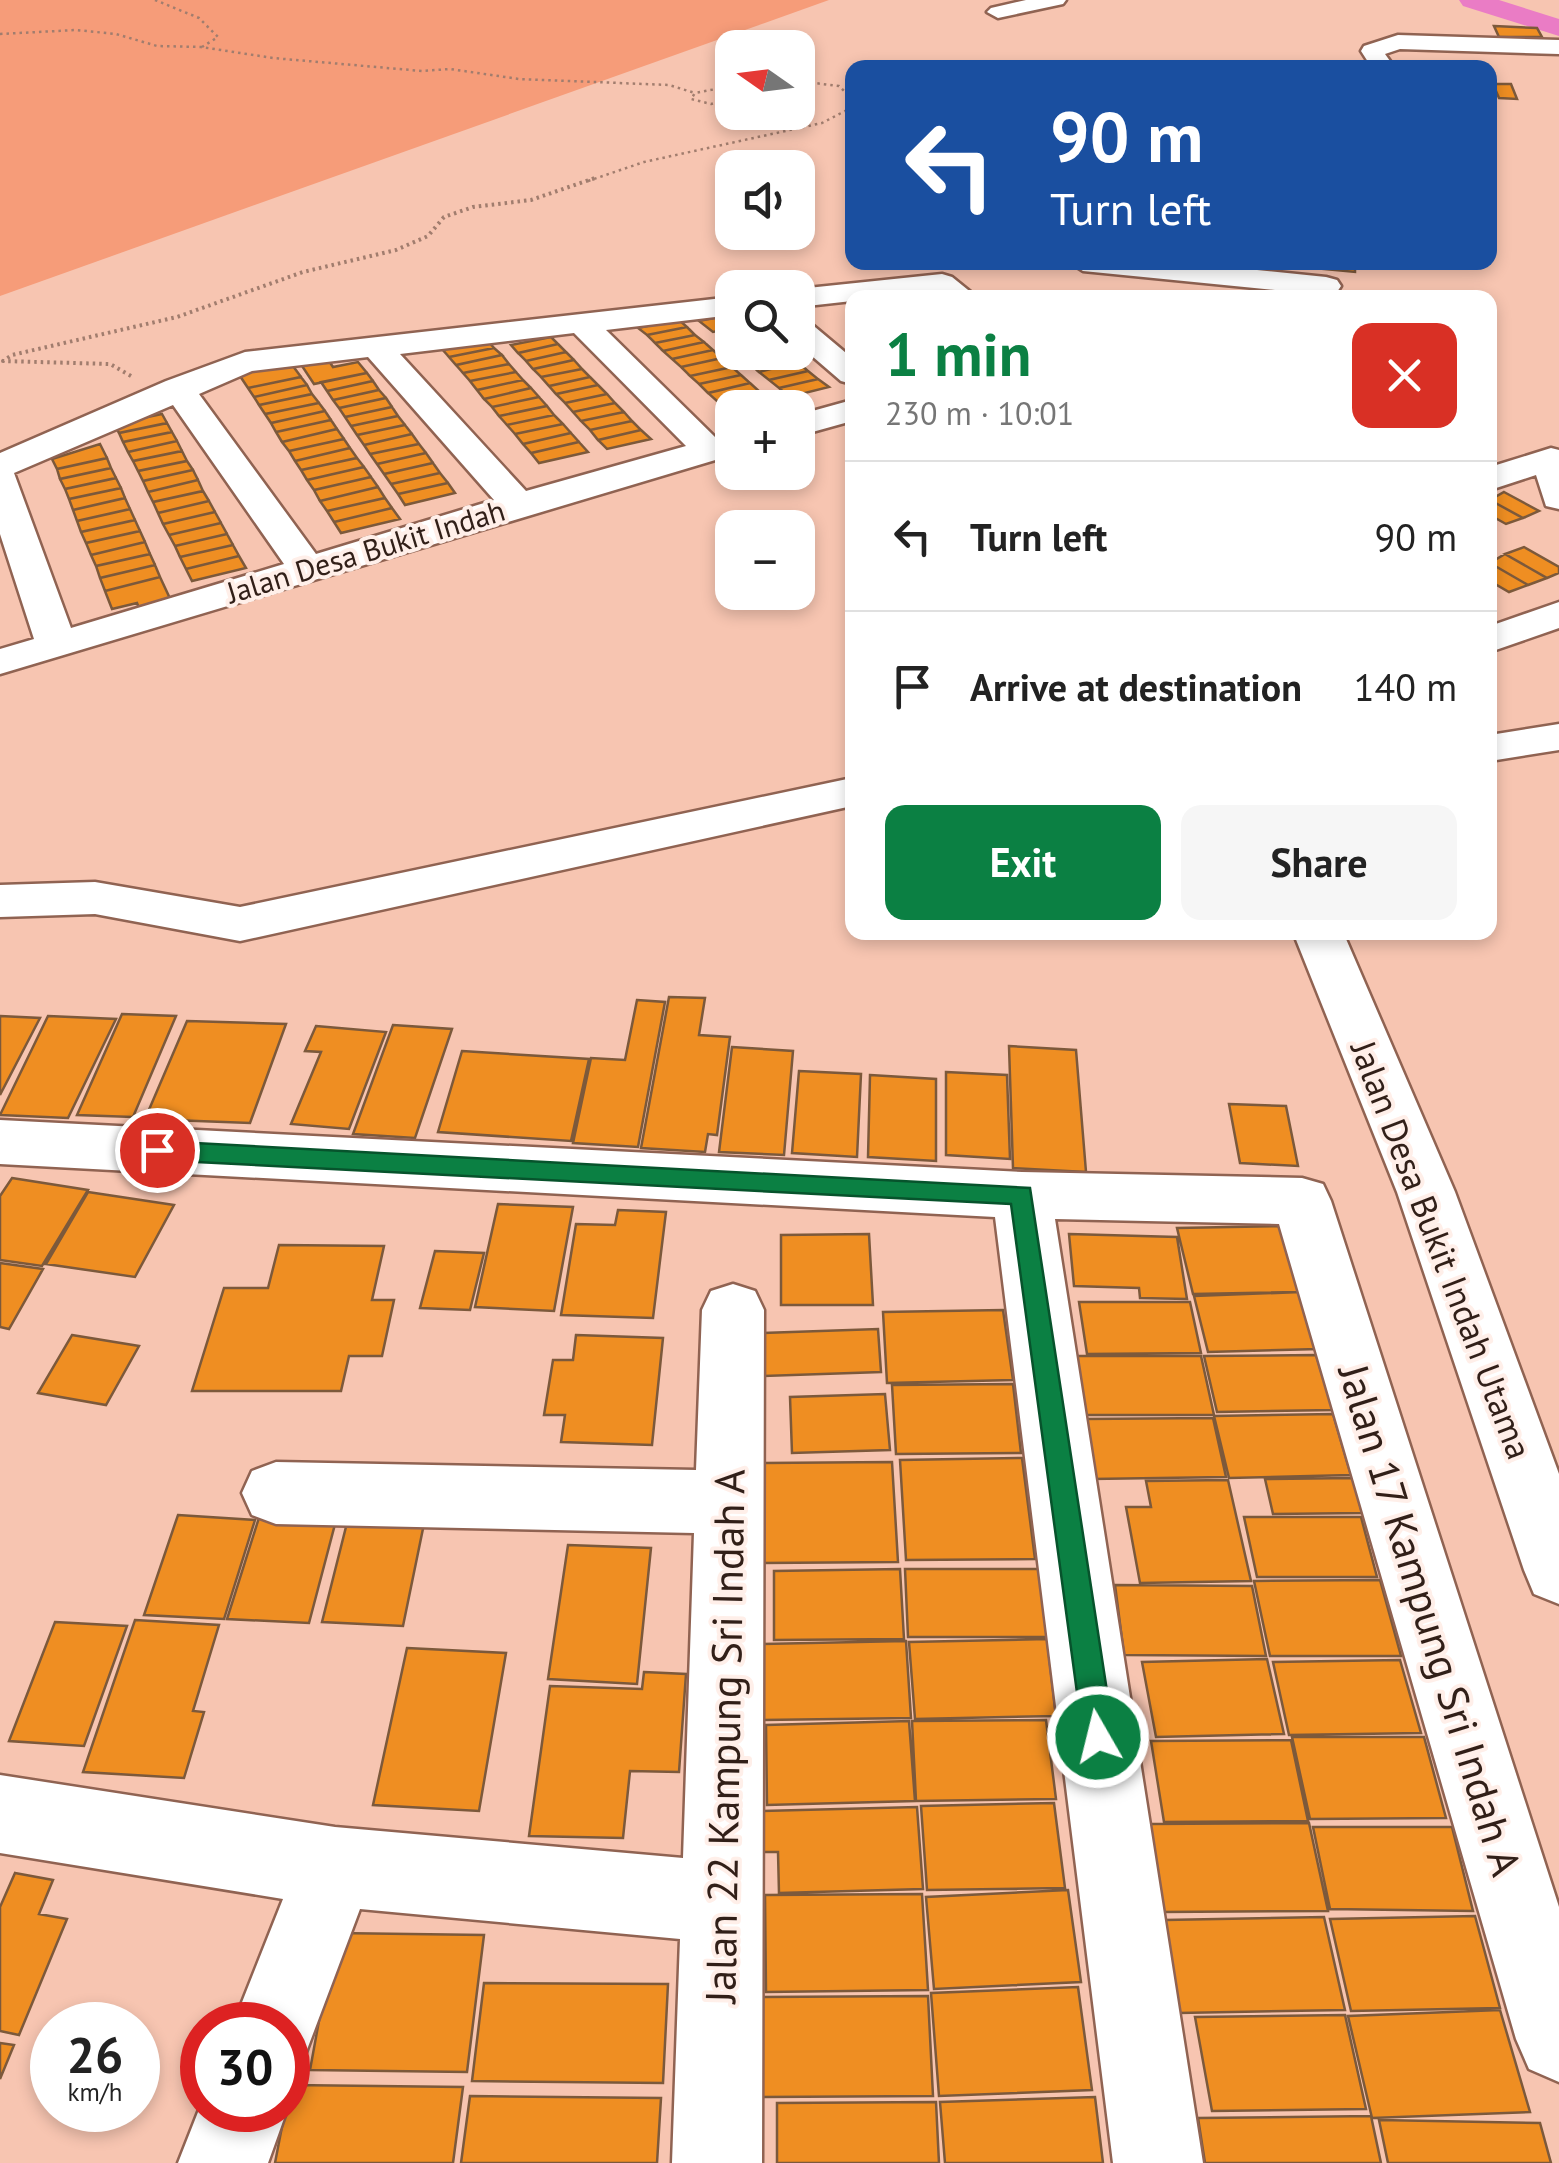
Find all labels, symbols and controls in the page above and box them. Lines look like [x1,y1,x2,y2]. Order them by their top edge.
north arrow [715,30,815,130]
map controls [715,30,815,610]
text: 90 m [1050,91,1203,181]
icon: left [885,100,1015,230]
button: sound [715,150,815,250]
text: Turn left [1050,179,1211,237]
button: search [715,270,815,370]
text: 1 min [885,315,1031,393]
button: close [1352,323,1457,428]
button: + [715,390,815,490]
text: 230 m · 10:01 [885,392,1074,434]
street label: Jalan Desa Bukit Indah [220,490,509,612]
icon: left [885,509,940,564]
button: − [715,510,815,610]
text: Turn left [970,512,1107,561]
text: 90 m [1375,512,1457,561]
icon: arrive [885,659,940,714]
text: Arrive at destination [970,662,1302,711]
text: 140 m [1354,662,1457,711]
button: Exit [885,805,1161,920]
button: Share [1181,805,1457,920]
street label: Jalan Desa Bukit Indah Utama [1340,1032,1543,1465]
pin [115,1108,200,1193]
icon: arrive [130,1123,185,1178]
street label: Jalan 17 Kampung Sri Indah A [1326,1356,1535,1883]
street label: Jalan 22 Kampung Sri Indah A [692,1468,757,2005]
position arrow [1046,1685,1150,1789]
speed limit sign: 30 [180,2002,310,2132]
text: 26 [67,2022,123,2087]
text: km/h [68,2076,122,2108]

